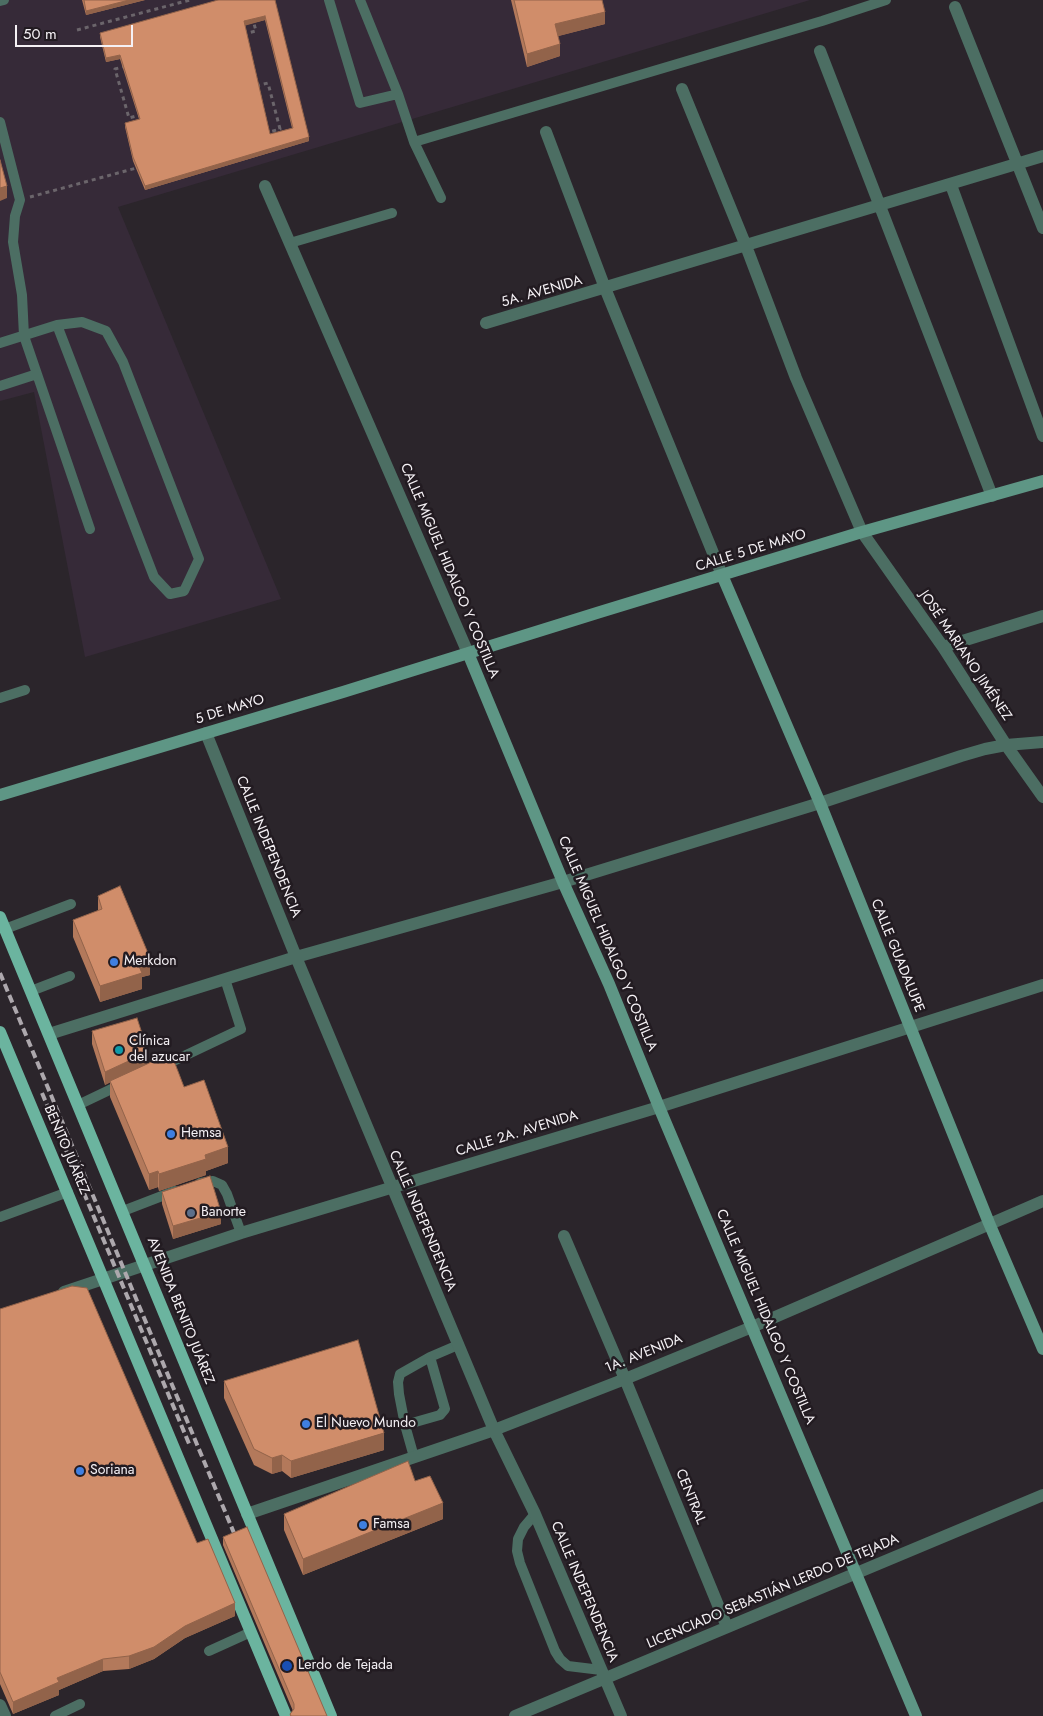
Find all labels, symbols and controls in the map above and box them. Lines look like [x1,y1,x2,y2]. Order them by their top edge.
scale bar [18,15,135,47]
text: 50 m [23,23,57,45]
street label: 5A. AVENIDA [500,272,584,312]
street label: CALLE MIGUEL HIDALGO Y COSTILLA [396,461,502,681]
street label: CALLE 5 DE MAYO [694,526,808,576]
street label: JOSÉ MARIANO JIMÉNEZ [915,588,1015,724]
street label: 5 DE MAYO [193,692,267,728]
street label: CALLE INDEPENDENCIA [232,774,304,920]
street label: CALLE MIGUEL HIDALGO Y COSTILLA [554,834,660,1054]
street label: CALLE GUADALUPE [867,897,927,1015]
place label: Merkdon [124,954,176,970]
marker: Merkdon [108,956,120,968]
place label: Clínica del azucar [129,1034,190,1066]
marker: Clínica del azucar [113,1044,125,1056]
street label: BENITO JUÁREZ [40,1103,92,1197]
street label: CALLE 2A. AVENIDA [454,1107,580,1161]
place label: Hemsa [181,1126,222,1142]
marker: Hemsa [165,1128,177,1140]
street label: CALLE INDEPENDENCIA [385,1148,459,1294]
place label: Banorte [201,1205,246,1221]
marker: Banorte [185,1207,197,1219]
street label: CALLE MIGUEL HIDALGO Y COSTILLA [712,1207,818,1427]
street label: AVENIDA BENITO JUÁREZ [143,1235,217,1387]
street label: 1A. AVENIDA [603,1331,685,1377]
place label: El Nuevo Mundo [316,1416,416,1432]
marker: El Nuevo Mundo [300,1418,312,1430]
place label: Soriana [90,1463,135,1479]
marker: Soriana [74,1465,86,1477]
street label: CENTRAL [671,1467,709,1527]
place label: Famsa [373,1517,410,1533]
marker: Famsa [357,1519,369,1531]
street label: CALLE INDEPENDENCIA [547,1519,621,1665]
street label: LICENCIADO SEBASTIÁN LERDO DE TEJADA [644,1531,902,1653]
place label: Lerdo de Tejada [298,1658,393,1674]
marker: Lerdo de Tejada [280,1659,294,1673]

